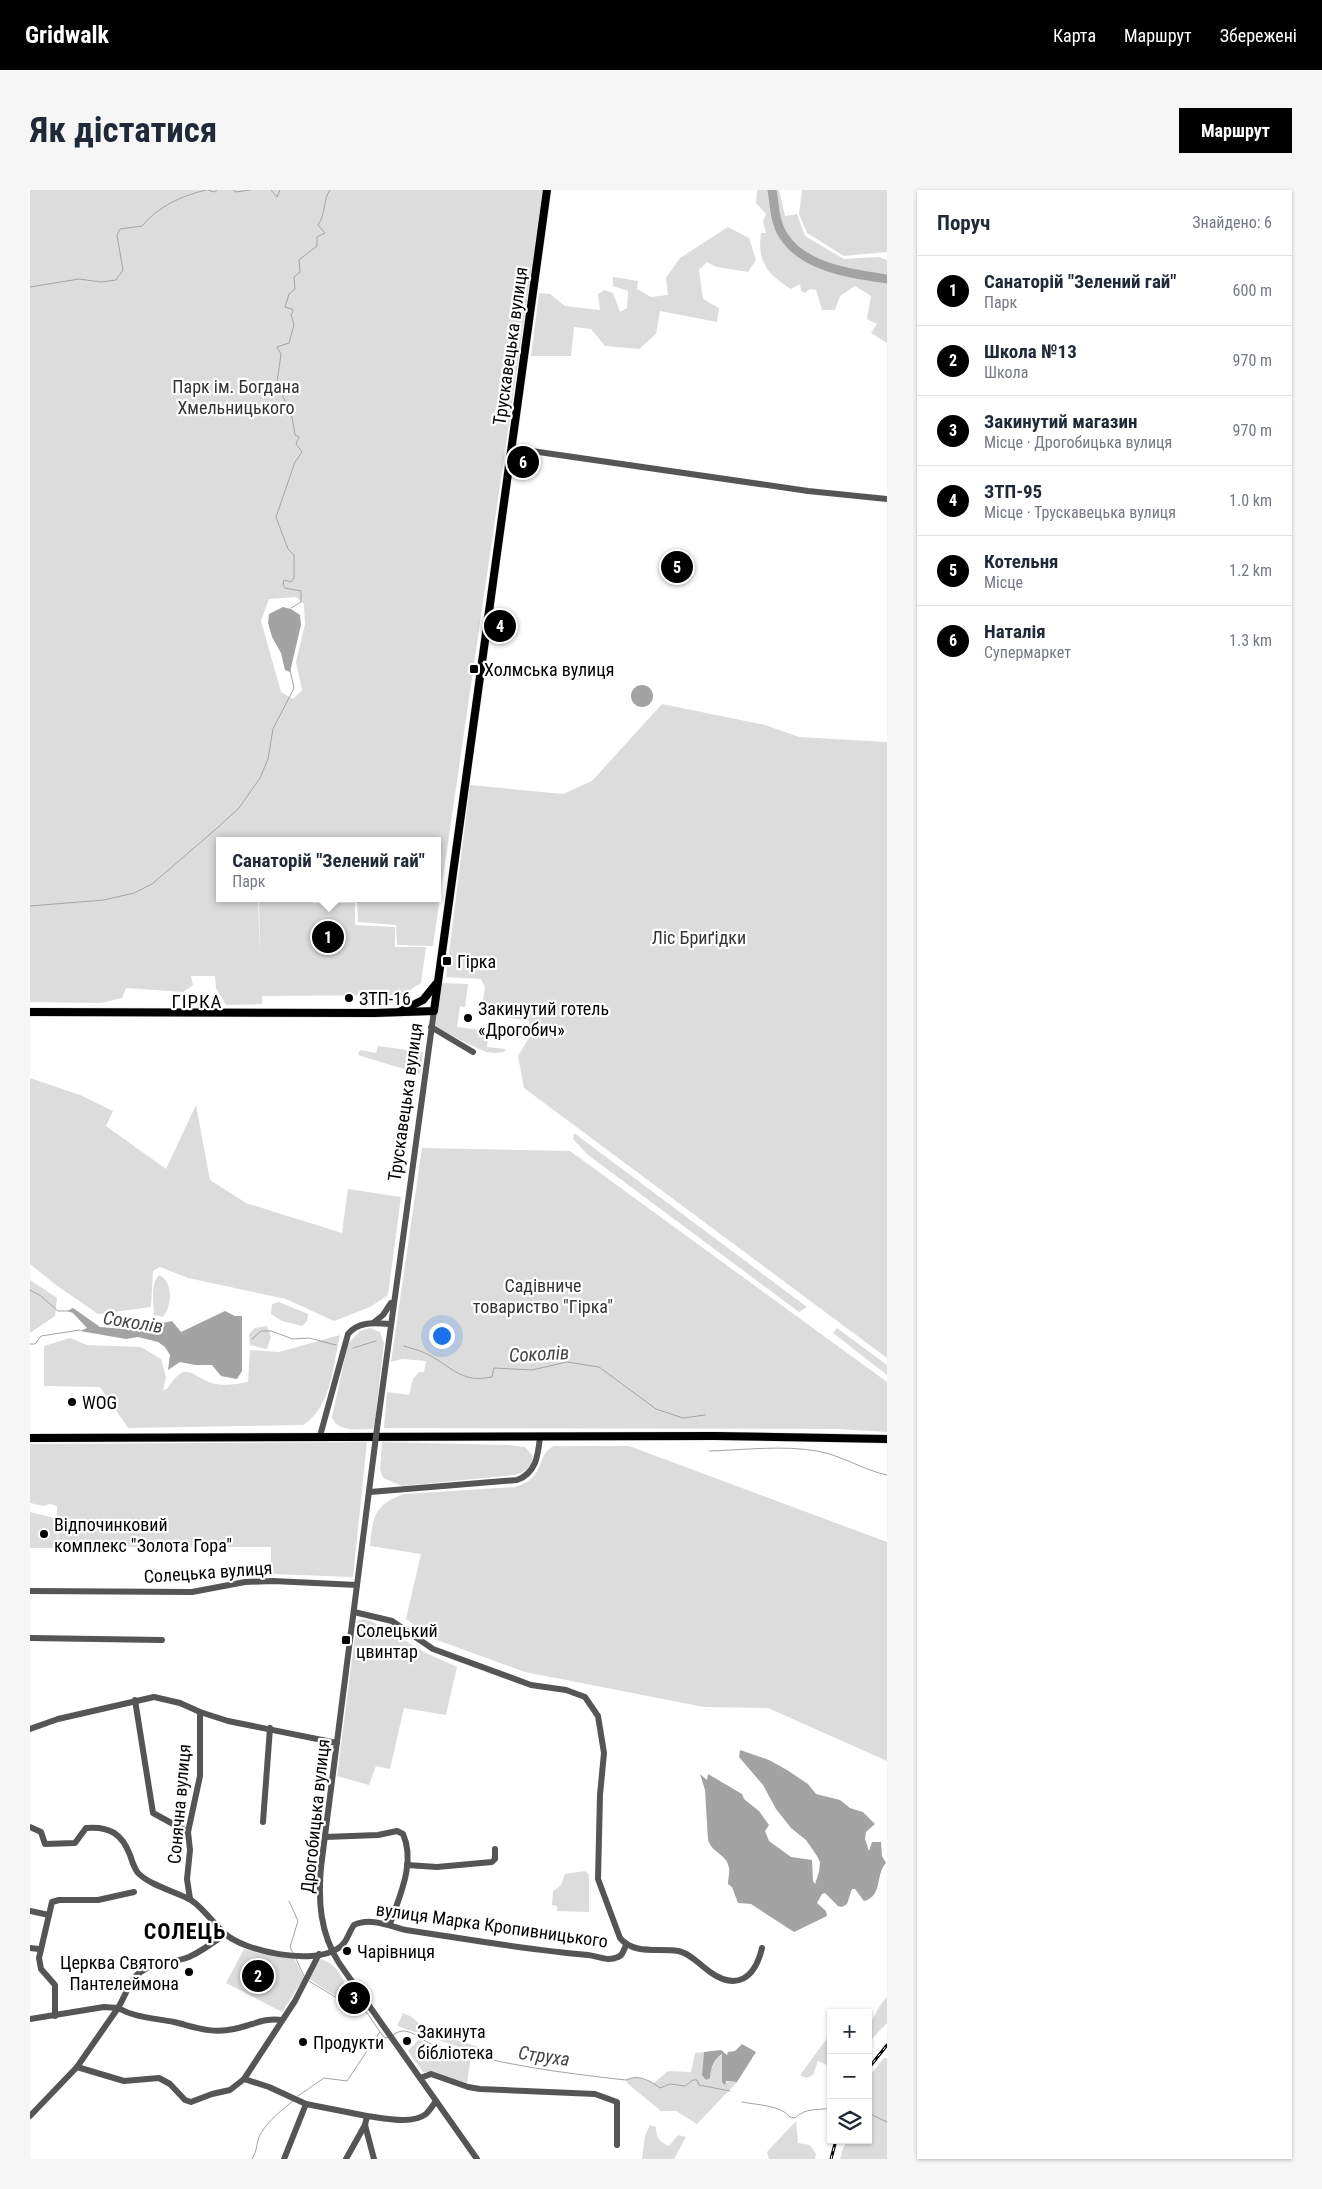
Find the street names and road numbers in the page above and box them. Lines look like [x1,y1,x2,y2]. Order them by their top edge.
street label: Трускавецька вулиця [488,265,532,427]
street label: Трускавецька вулиця [383,1021,427,1183]
street label: Солецька вулиця [143,1557,273,1587]
street label: Дрогобицька вулиця [296,1738,334,1894]
street label: Сонячна вулиця [163,1743,195,1865]
street label: вулиця Марка Кропивницького [375,1898,609,1952]

